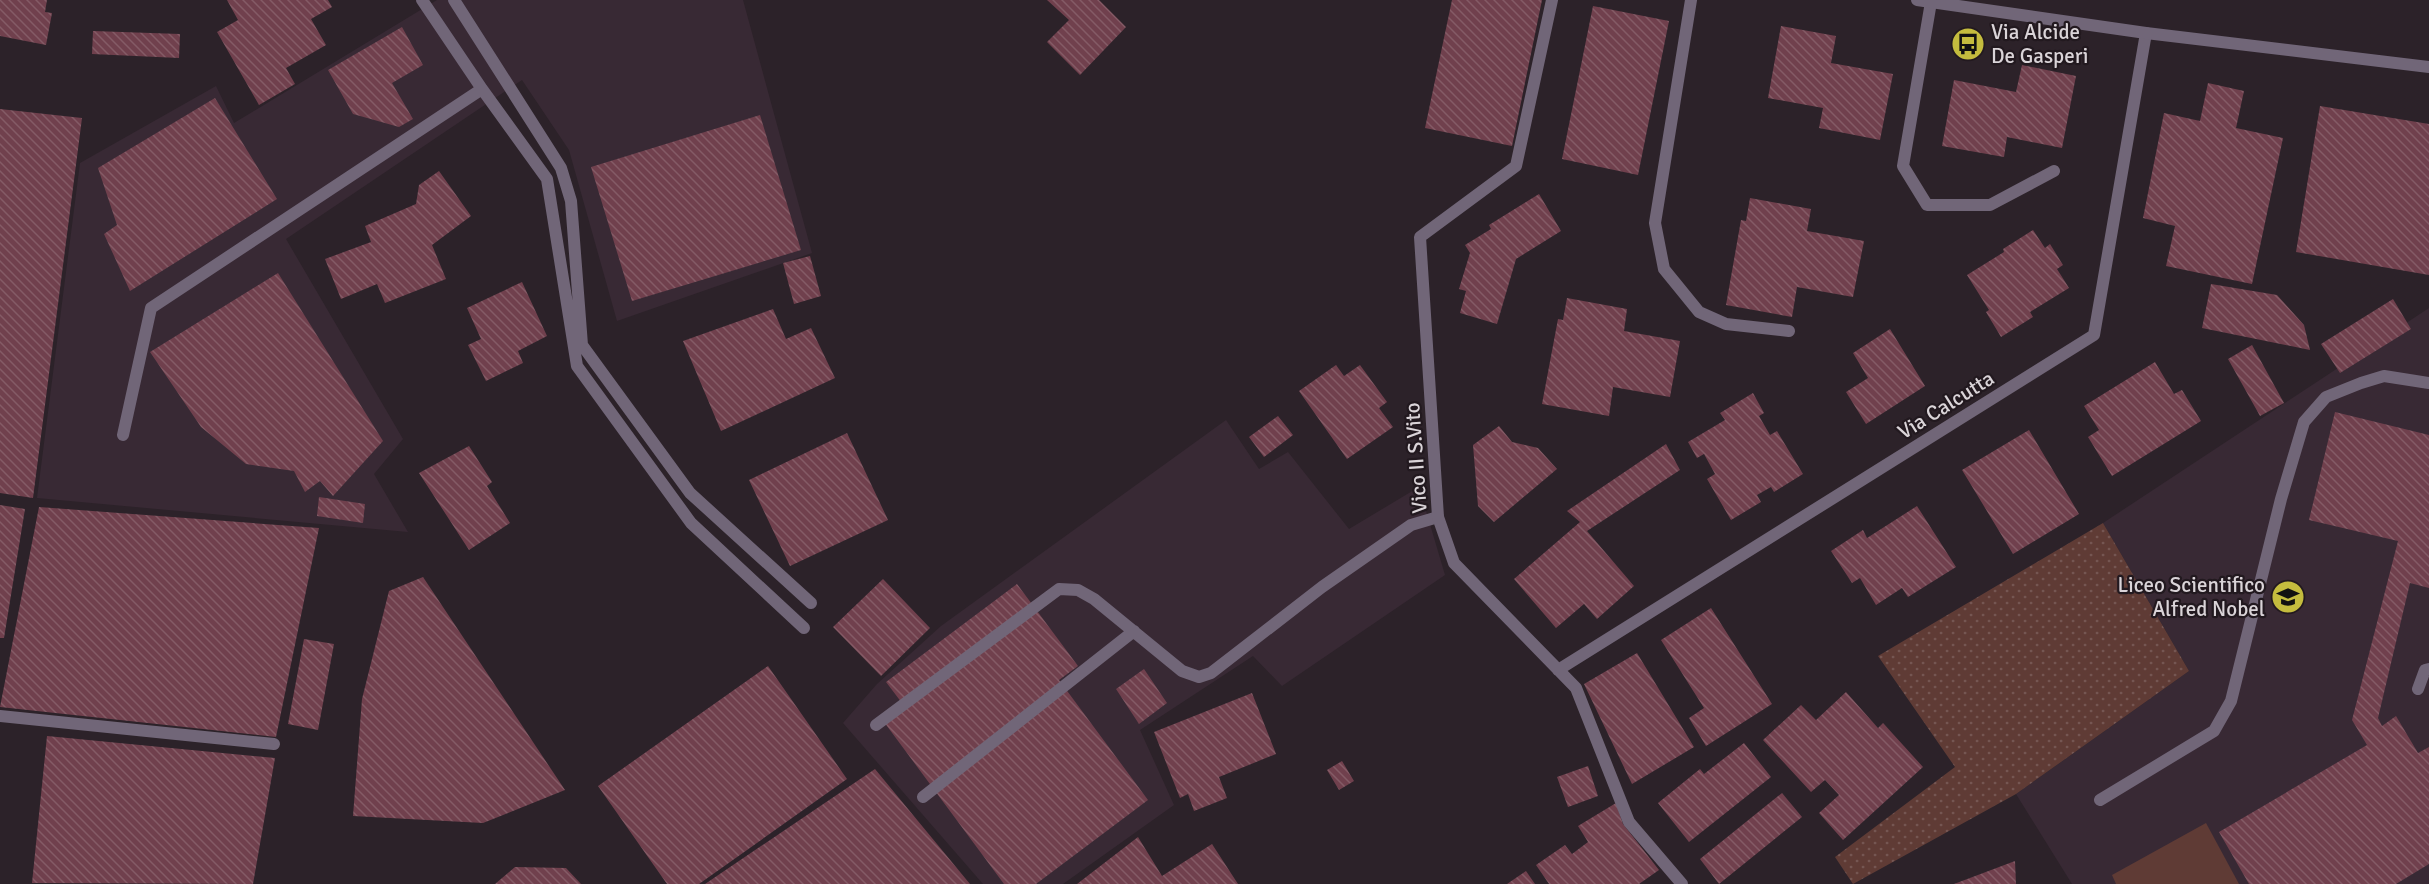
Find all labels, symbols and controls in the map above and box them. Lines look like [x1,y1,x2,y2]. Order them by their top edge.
place label: Via Alcide De Gasperi [1991,19,2089,69]
bus stop icon: Via Alcide De Gasperi [1950,26,1986,62]
street label: Via Calcutta [1893,365,1999,445]
street label: Vico II S.Vito [1399,402,1433,514]
place label: Liceo Scientifico Alfred Nobel [2117,572,2265,622]
school or university icon: Liceo Scientifico Alfred Nobel [2270,579,2306,615]

